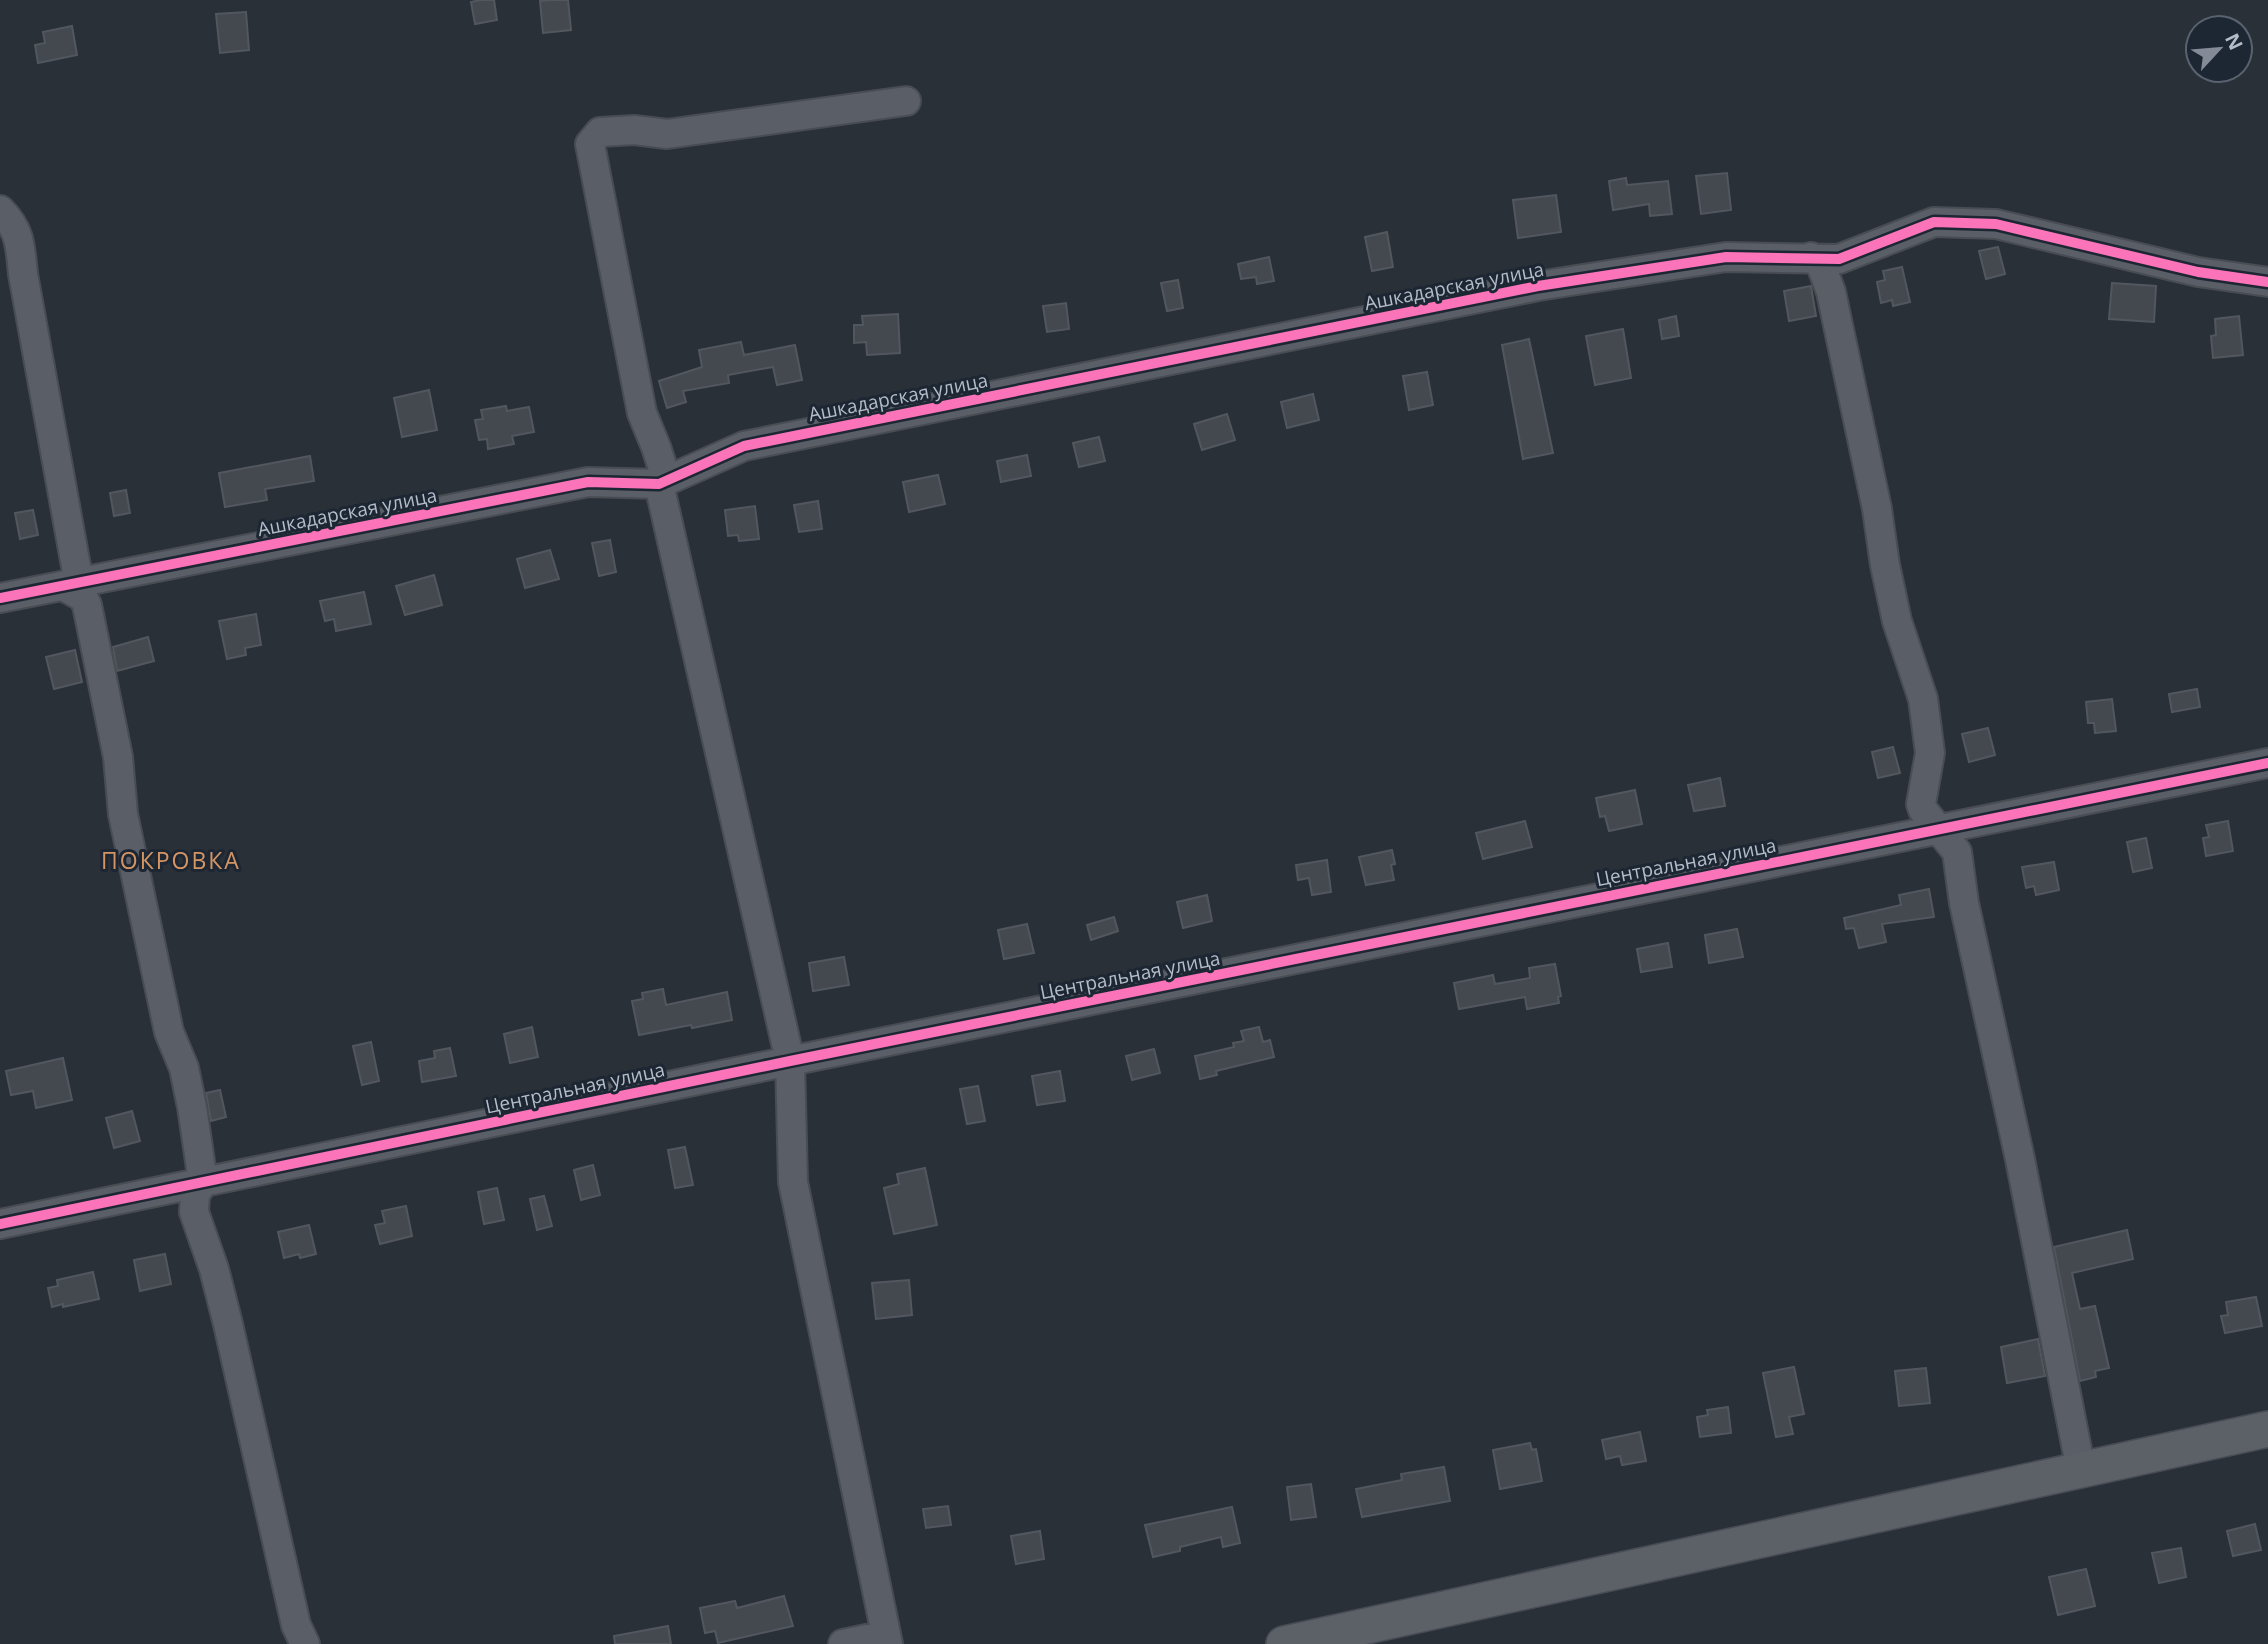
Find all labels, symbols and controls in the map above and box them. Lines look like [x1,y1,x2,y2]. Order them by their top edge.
north arrow [2184,14,2254,84]
text: N [2219,29,2249,54]
street label: Ашкадарская улица [1362,256,1546,316]
street label: Ашкадарская улица [806,367,990,427]
street label: Ашкадарская улица [255,482,439,542]
street label: Центральная улица [1594,832,1778,892]
district label: ПОКРОВКА [101,844,241,876]
street label: Центральная улица [1038,945,1222,1005]
street label: Центральная улица [483,1056,667,1120]

